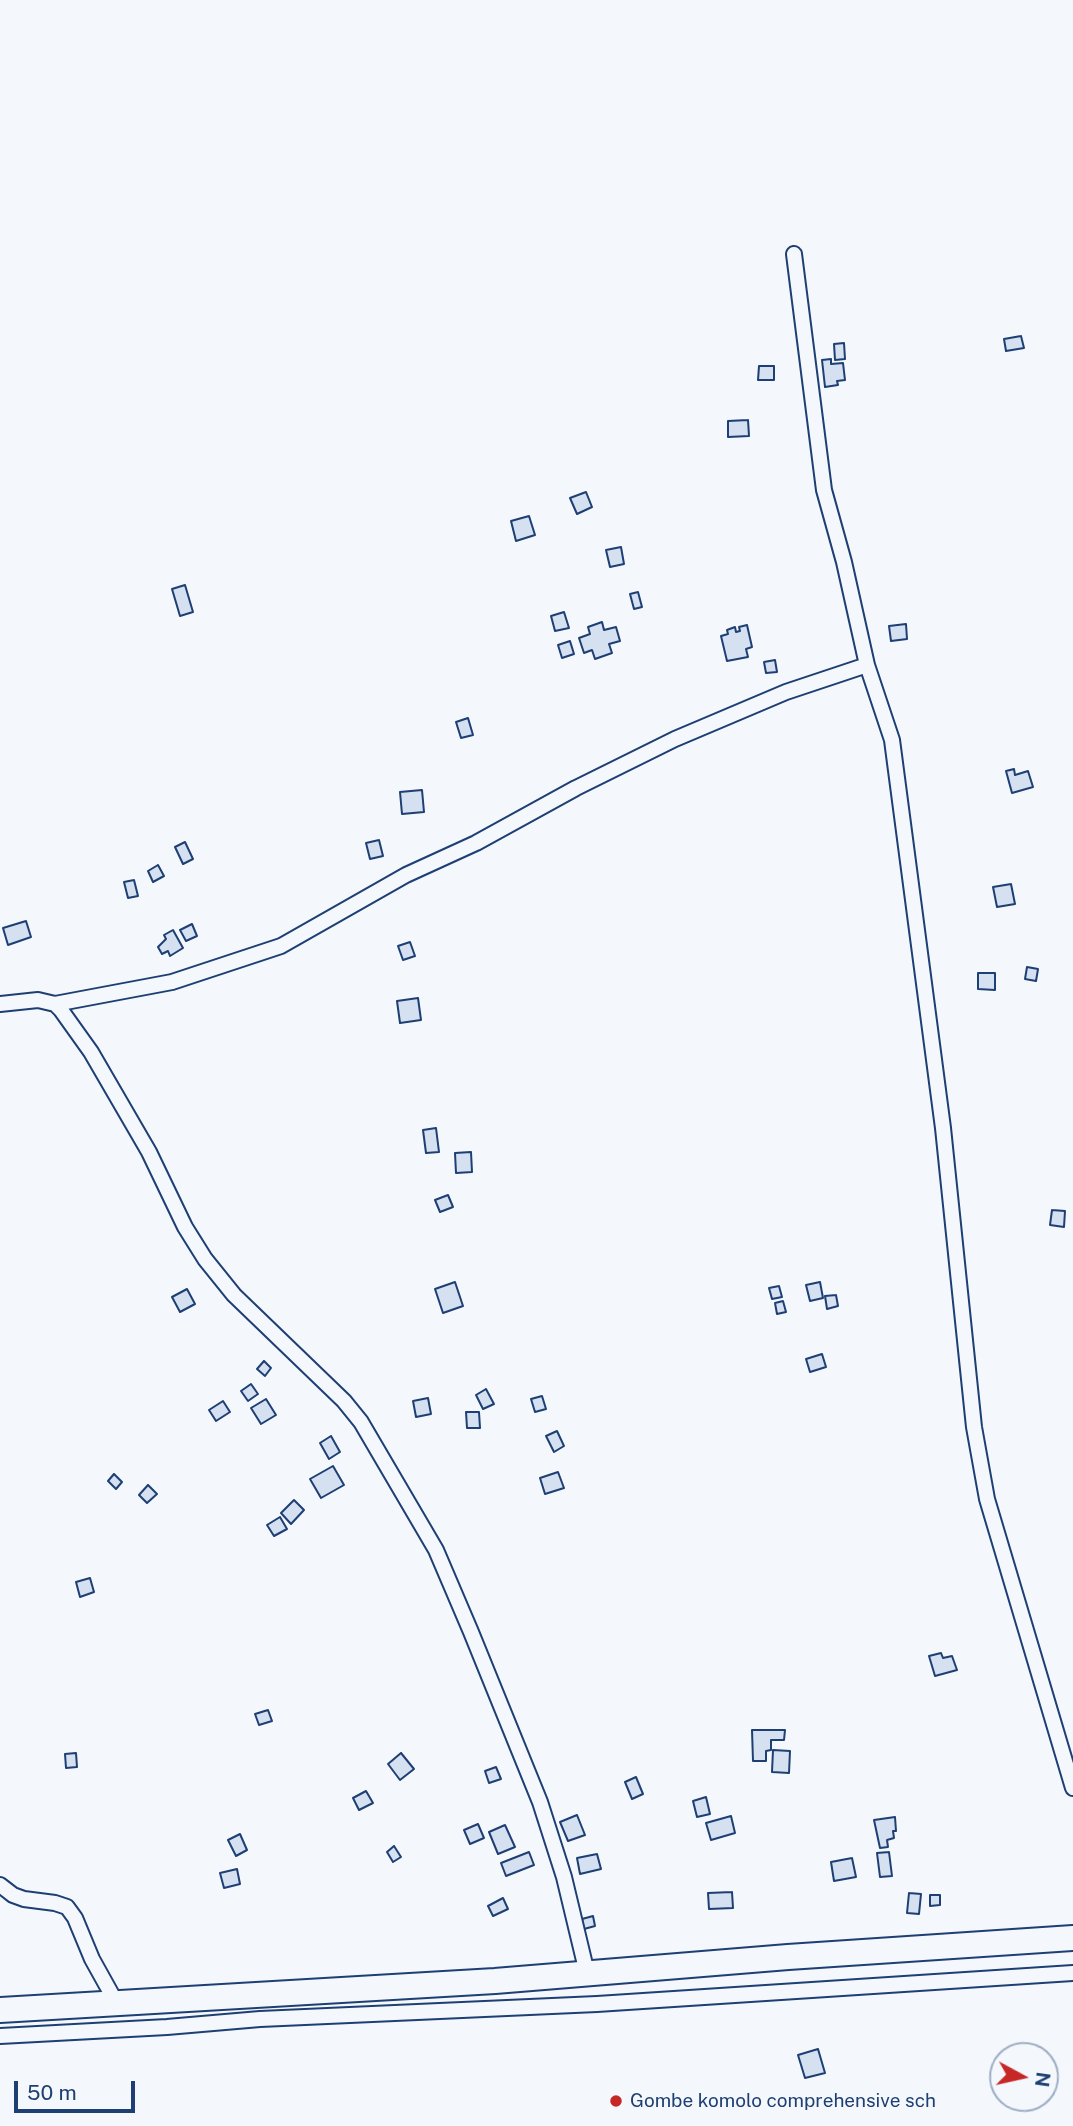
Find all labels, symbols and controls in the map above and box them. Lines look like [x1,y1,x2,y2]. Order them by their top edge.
north arrow [989,2042,1059,2112]
scale bar [18,2066,138,2110]
text: N [1031,2071,1055,2089]
text: 50 m [27,2080,77,2105]
place label: Gombe komolo comprehensive sch [630,2090,936,2112]
marker: Gombe komolo comprehensive sch [608,2093,624,2109]

